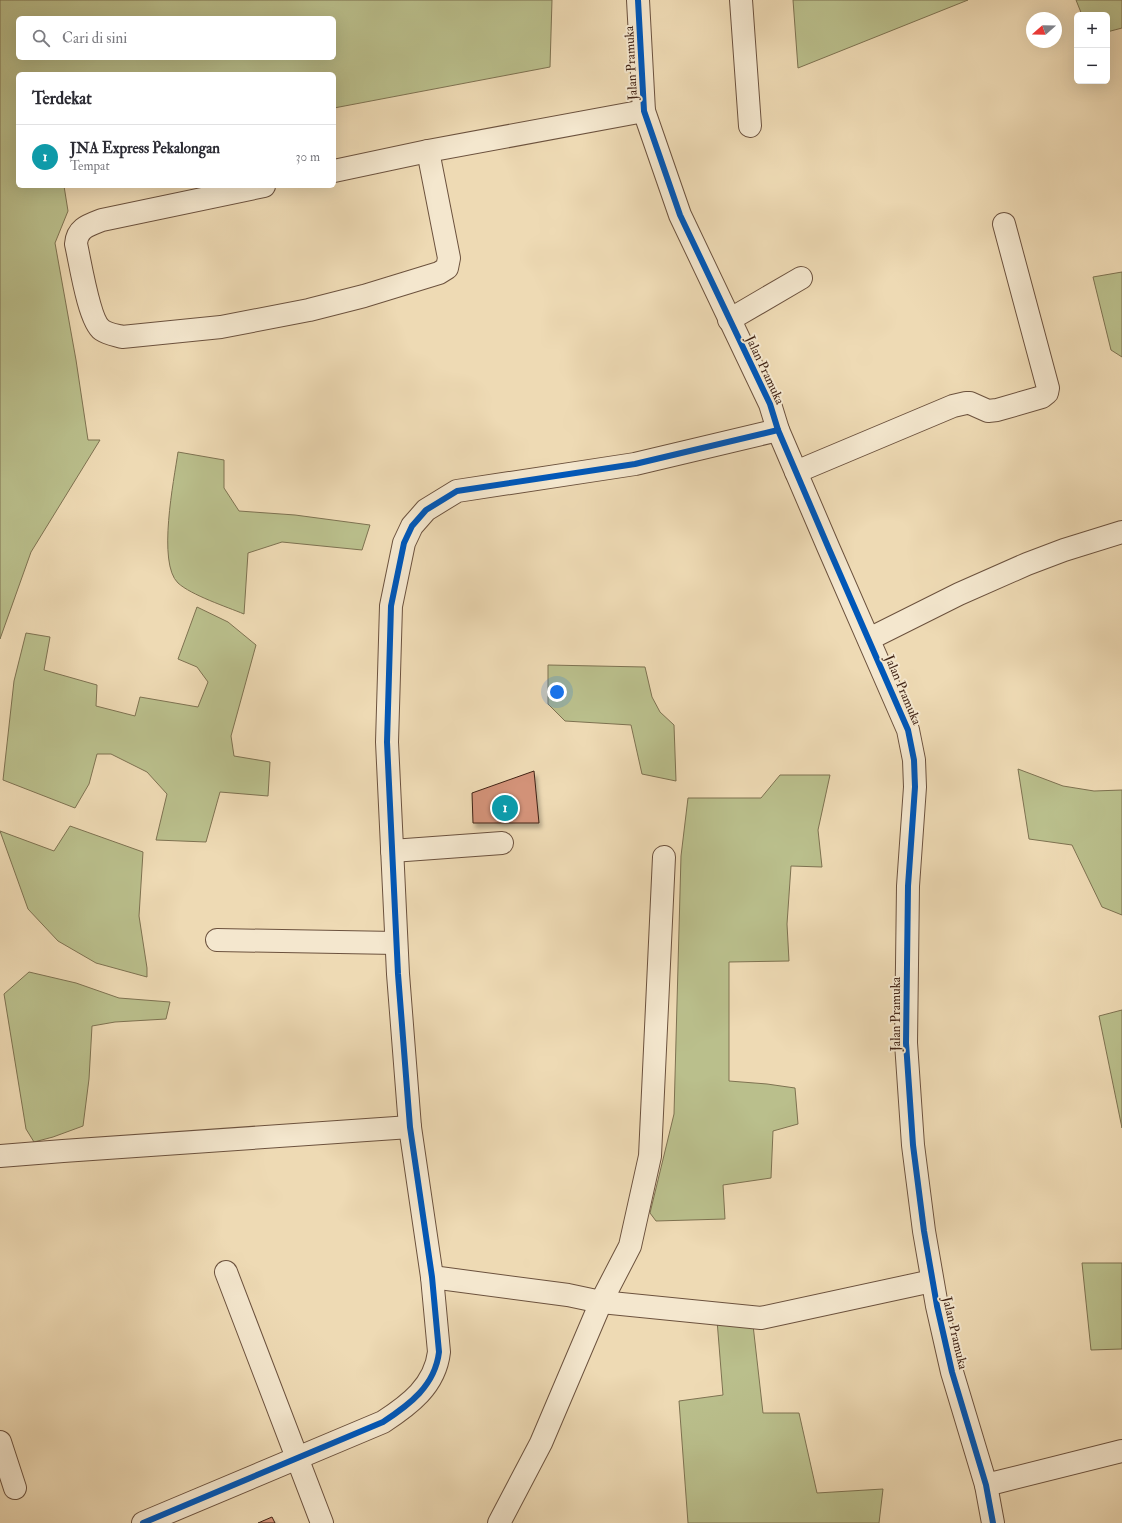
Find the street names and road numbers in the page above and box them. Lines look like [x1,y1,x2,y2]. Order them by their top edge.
street label: Jalan Pramuka [621,25,641,102]
street label: Jalan Pramuka [742,332,788,408]
street label: Jalan Pramuka [881,652,925,728]
street label: Jalan Pramuka [888,976,904,1052]
street label: Jalan Pramuka [939,1294,971,1372]

